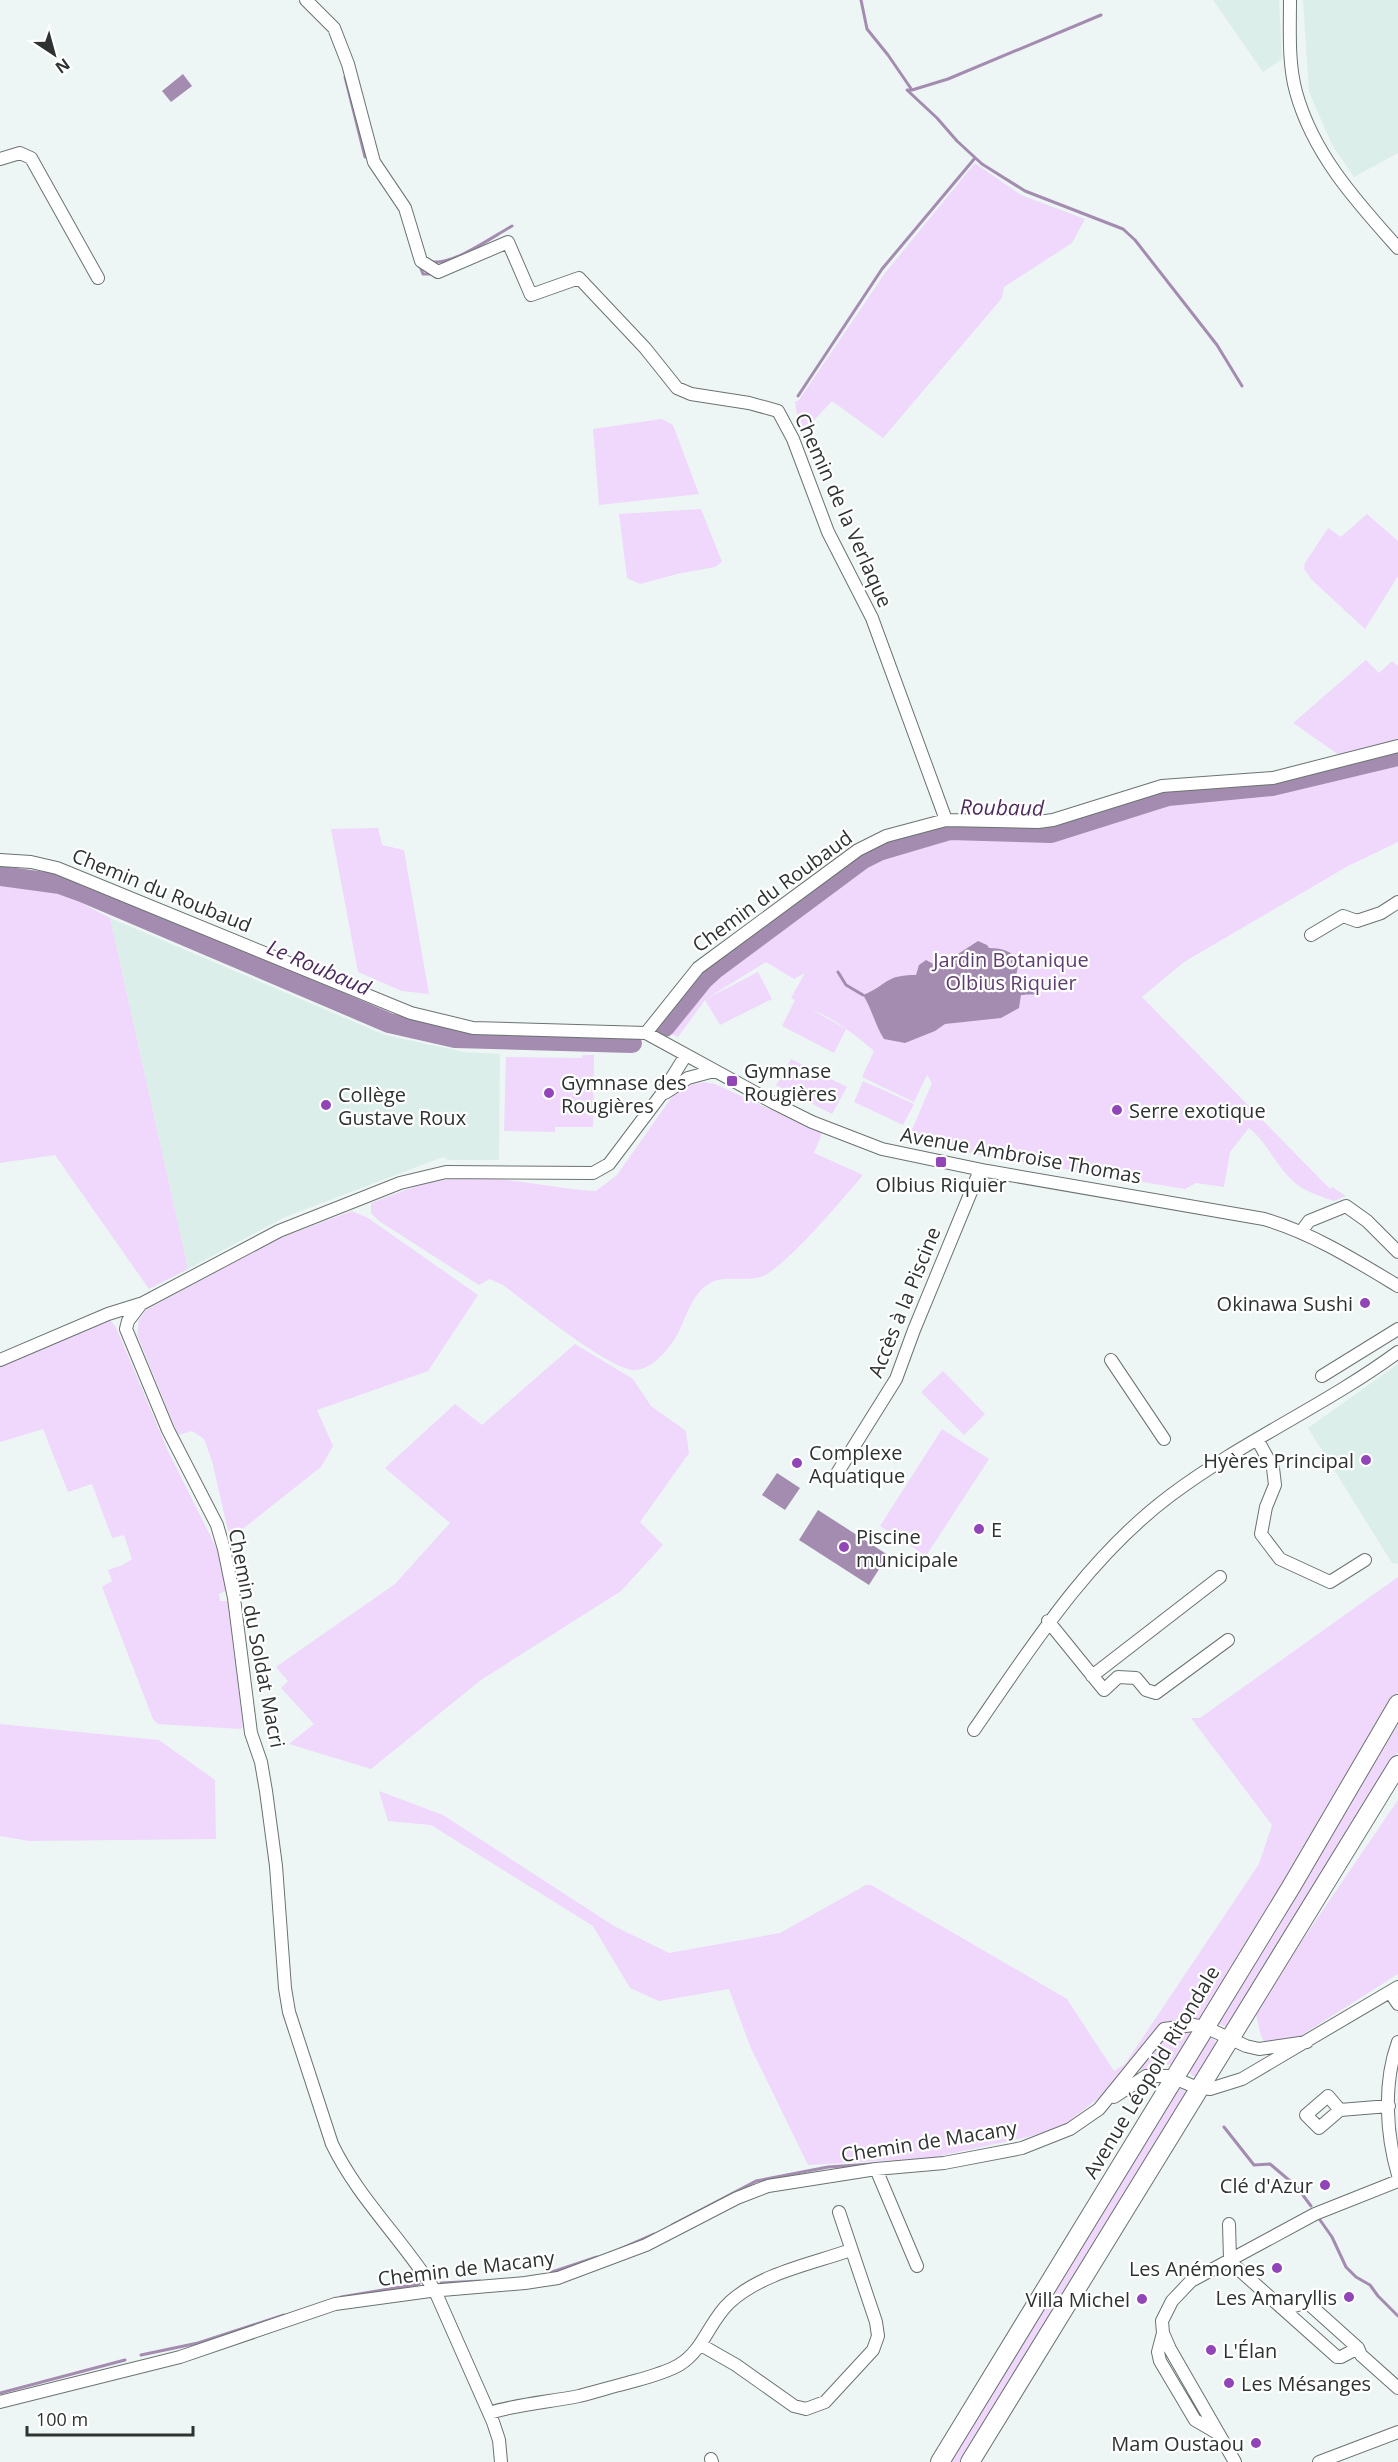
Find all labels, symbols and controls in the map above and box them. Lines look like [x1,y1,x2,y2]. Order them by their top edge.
north arrow [24,24,84,84]
text: N [51,53,75,79]
street label: Chemin de la Verlaque [789,408,899,612]
water label: Roubaud [960,792,1045,822]
street label: Chemin du Roubaud [687,824,857,958]
street label: Chemin du Roubaud [68,842,256,938]
water label: Le Roubaud [263,933,376,1002]
park label: Jardin Botanique Olbius Riquier [931,946,1089,996]
place label: Gymnase Rougières [744,1057,837,1107]
place label: Gymnase des Rougières [561,1069,686,1119]
marker: Gymnase Rougières [725,1074,739,1088]
place label: Collège Gustave Roux [338,1081,467,1131]
marker: Gymnase des Rougières [542,1086,556,1100]
place label: Serre exotique [1129,1097,1266,1124]
marker: Collège Gustave Roux [319,1098,333,1112]
marker: Serre exotique [1110,1103,1124,1117]
street label: Avenue Ambroise Thomas [899,1121,1143,1189]
marker: Olbius Riquier [934,1155,948,1169]
place label: Olbius Riquier [875,1171,1007,1198]
street label: Accès à la Piscine [861,1223,947,1381]
place label: Okinawa Sushi [1217,1290,1353,1317]
marker: Okinawa Sushi [1358,1296,1372,1310]
place label: Complexe Aquatique [809,1439,905,1489]
place label: Hyères Principal [1203,1447,1354,1474]
marker: Hyères Principal [1359,1453,1373,1467]
marker: Complexe Aquatique [790,1456,804,1470]
place label: E [991,1516,1002,1543]
marker: E [972,1522,986,1536]
place label: Piscine municipale [856,1523,958,1573]
street label: Chemin du Soldat Macri [223,1526,291,1750]
marker: Piscine municipale [837,1540,851,1554]
street label: Avenue Léopold Ritondale [1077,1961,1225,2183]
street label: Chemin de Macany [839,2114,1020,2168]
place label: Clé d'Azur [1220,2172,1313,2199]
marker: Clé d'Azur [1318,2178,1332,2192]
street label: Chemin de Macany [376,2244,557,2292]
place label: Les Anémones [1129,2255,1265,2282]
marker: Les Anémones [1270,2261,1284,2275]
place label: Les Amaryllis [1215,2284,1337,2311]
place label: Villa Michel [1025,2286,1130,2313]
marker: Les Amaryllis [1342,2290,1356,2304]
marker: Villa Michel [1135,2292,1149,2306]
place label: L'Élan [1223,2337,1277,2364]
marker: L'Élan [1204,2343,1218,2357]
place label: Les Mésanges [1241,2370,1371,2397]
marker: Les Mésanges [1222,2376,1236,2390]
scale bar [27,2399,194,2437]
text: 100 m [36,2407,88,2431]
place label: Mam Oustaou [1111,2430,1244,2457]
marker: Mam Oustaou [1249,2436,1263,2450]

